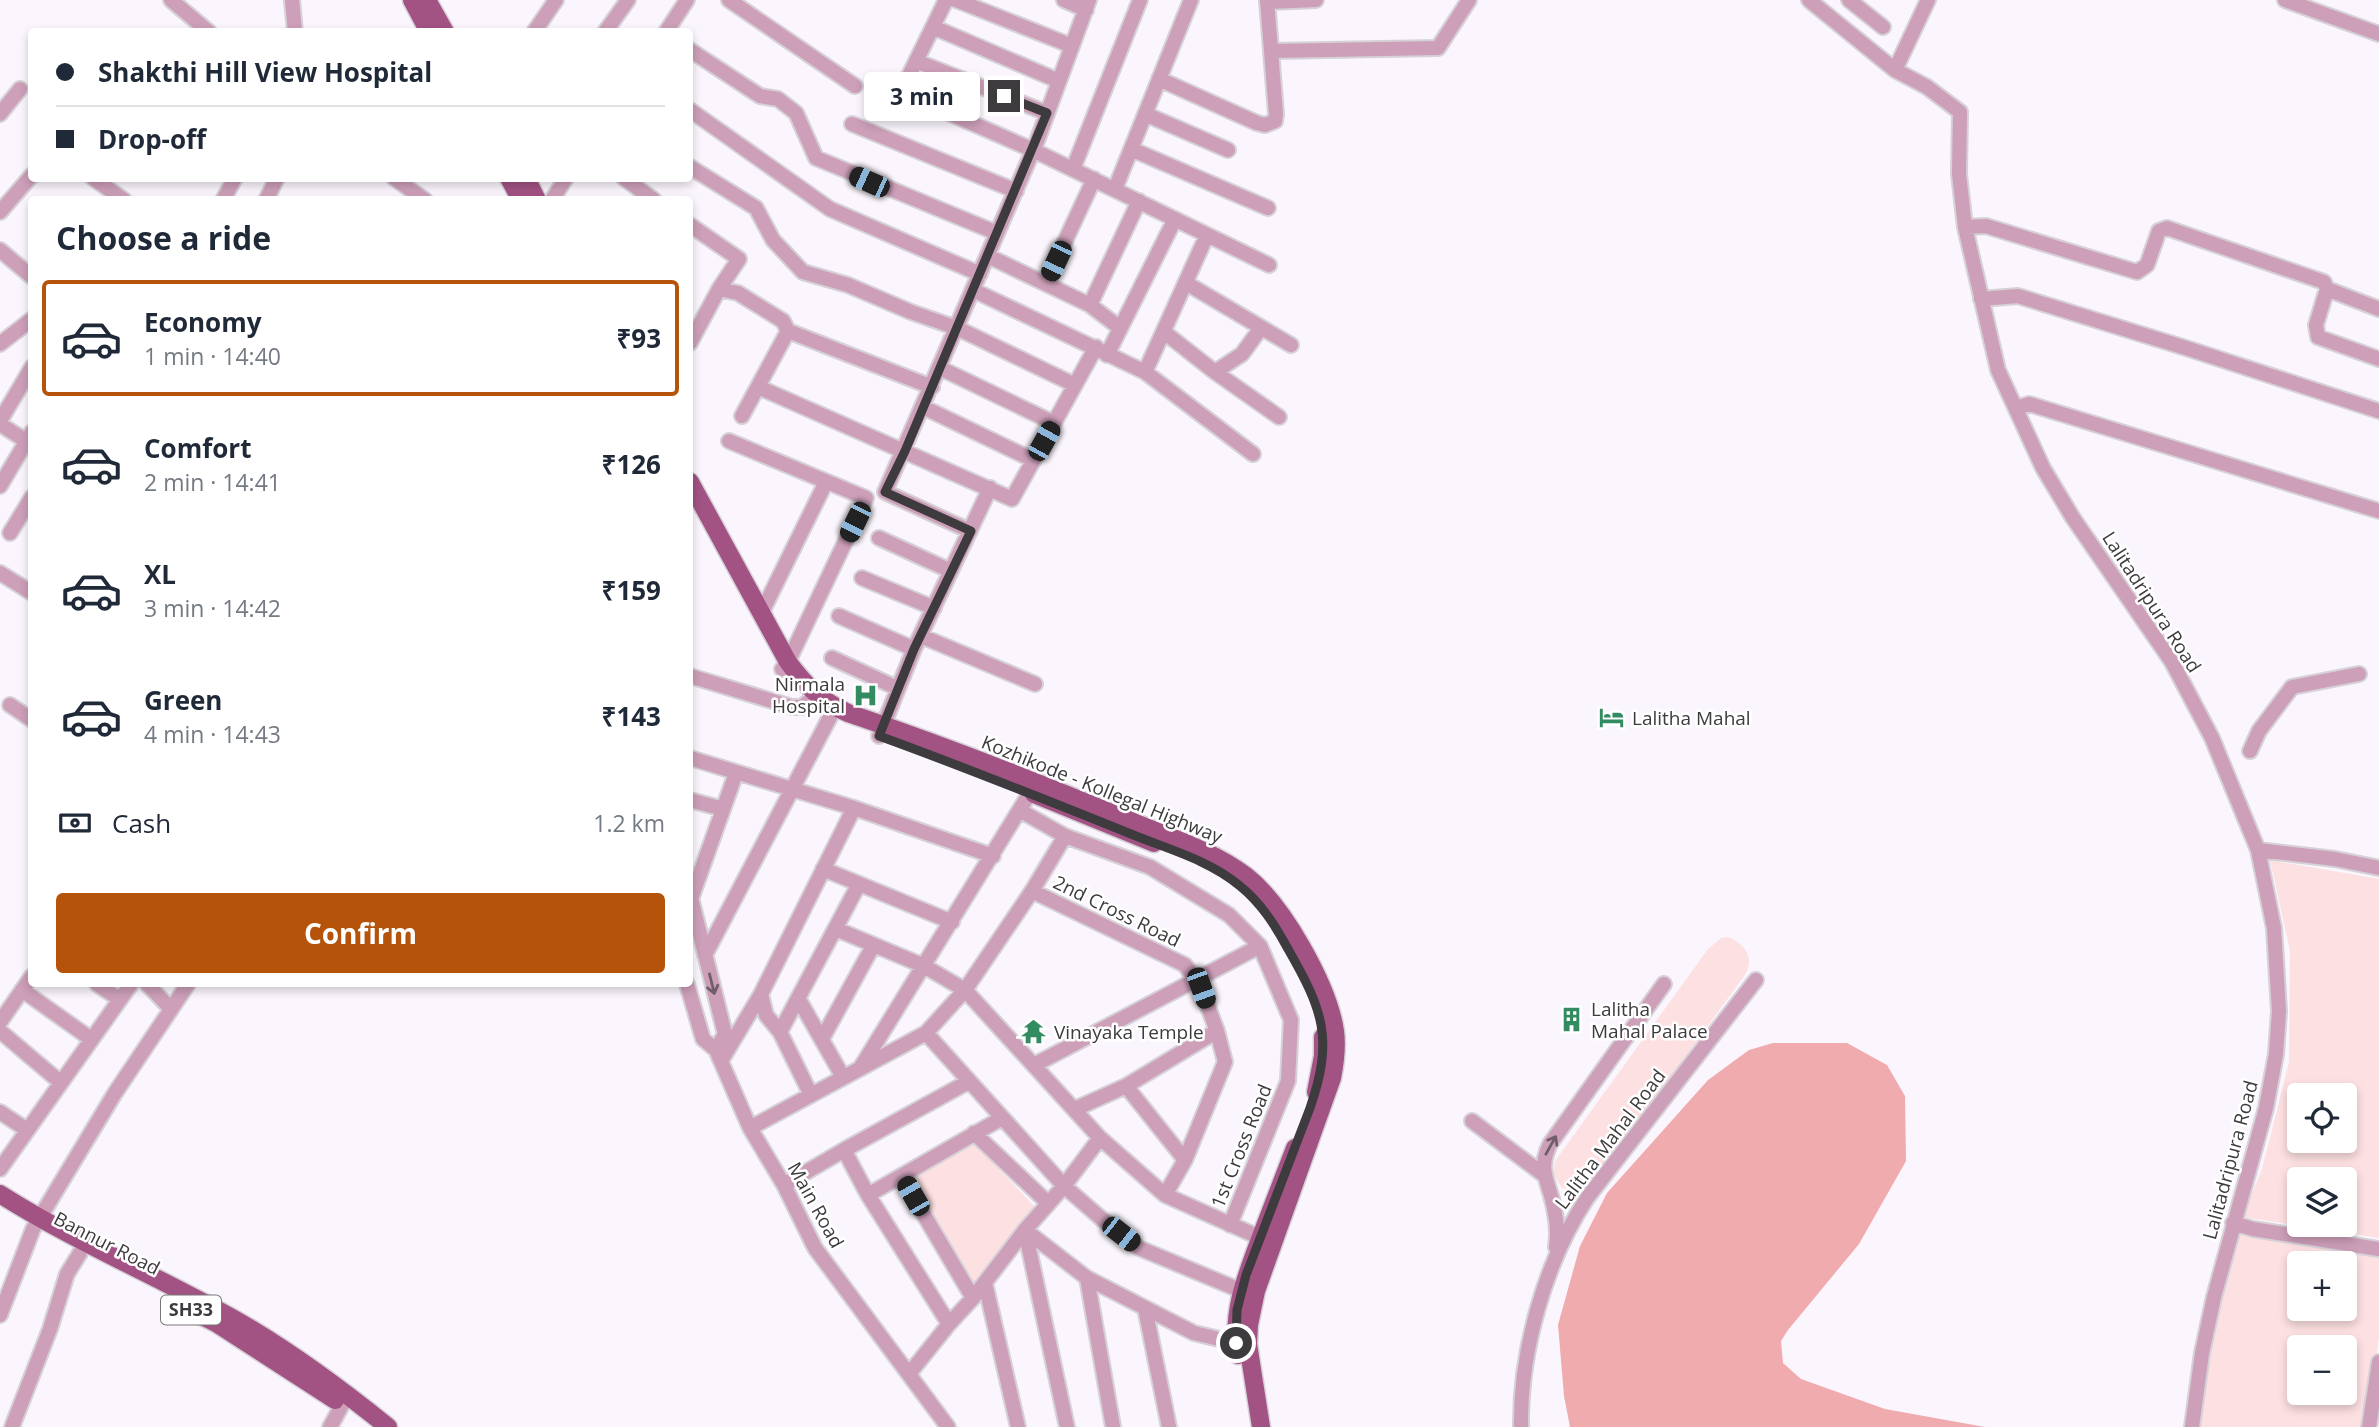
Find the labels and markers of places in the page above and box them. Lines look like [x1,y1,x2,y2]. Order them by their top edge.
place label: Nirmala Hospital [772,671,845,719]
hospital icon: Nirmala Hospital [851,681,879,709]
hotel icon: Lalitha Mahal [1598,704,1626,732]
place label: Lalitha Mahal [1632,705,1751,731]
place label: Lalitha Mahal Palace [1591,996,1708,1044]
building icon: Lalitha Mahal Palace [1557,1006,1585,1034]
temple icon: Vinayaka Temple [1020,1018,1048,1046]
place label: Vinayaka Temple [1054,1019,1204,1045]

